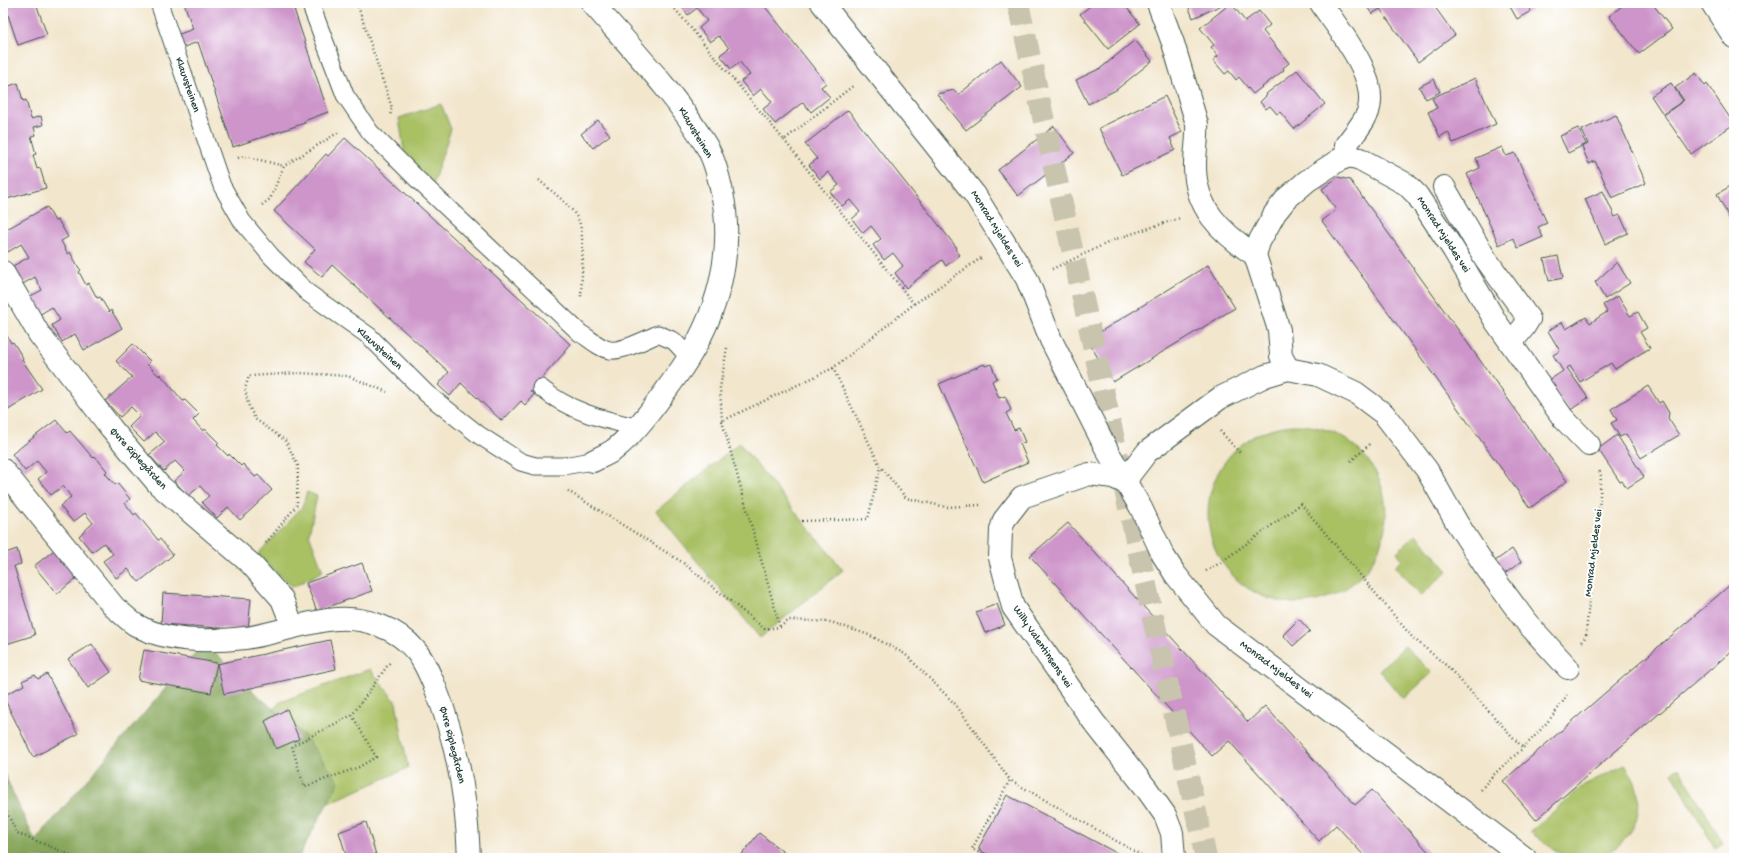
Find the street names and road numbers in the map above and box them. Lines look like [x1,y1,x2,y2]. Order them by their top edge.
street label: Klauvsteinen [172,56,202,115]
street label: Klauvsteinen [675,105,715,161]
street label: Monrad Mjeldes vei [968,188,1024,270]
street label: Monrad Mjeldes vei [1414,195,1472,275]
street label: Klauvsteinen [354,325,405,373]
street label: Øvre Riplegården [107,425,170,493]
street label: Monrad Mjeldes vei [1583,508,1605,598]
street label: Willy Valentinsens vei [1010,604,1074,690]
street label: Monrad Mjeldes vei [1237,639,1315,701]
street label: Øvre Riplegården [437,705,469,785]

